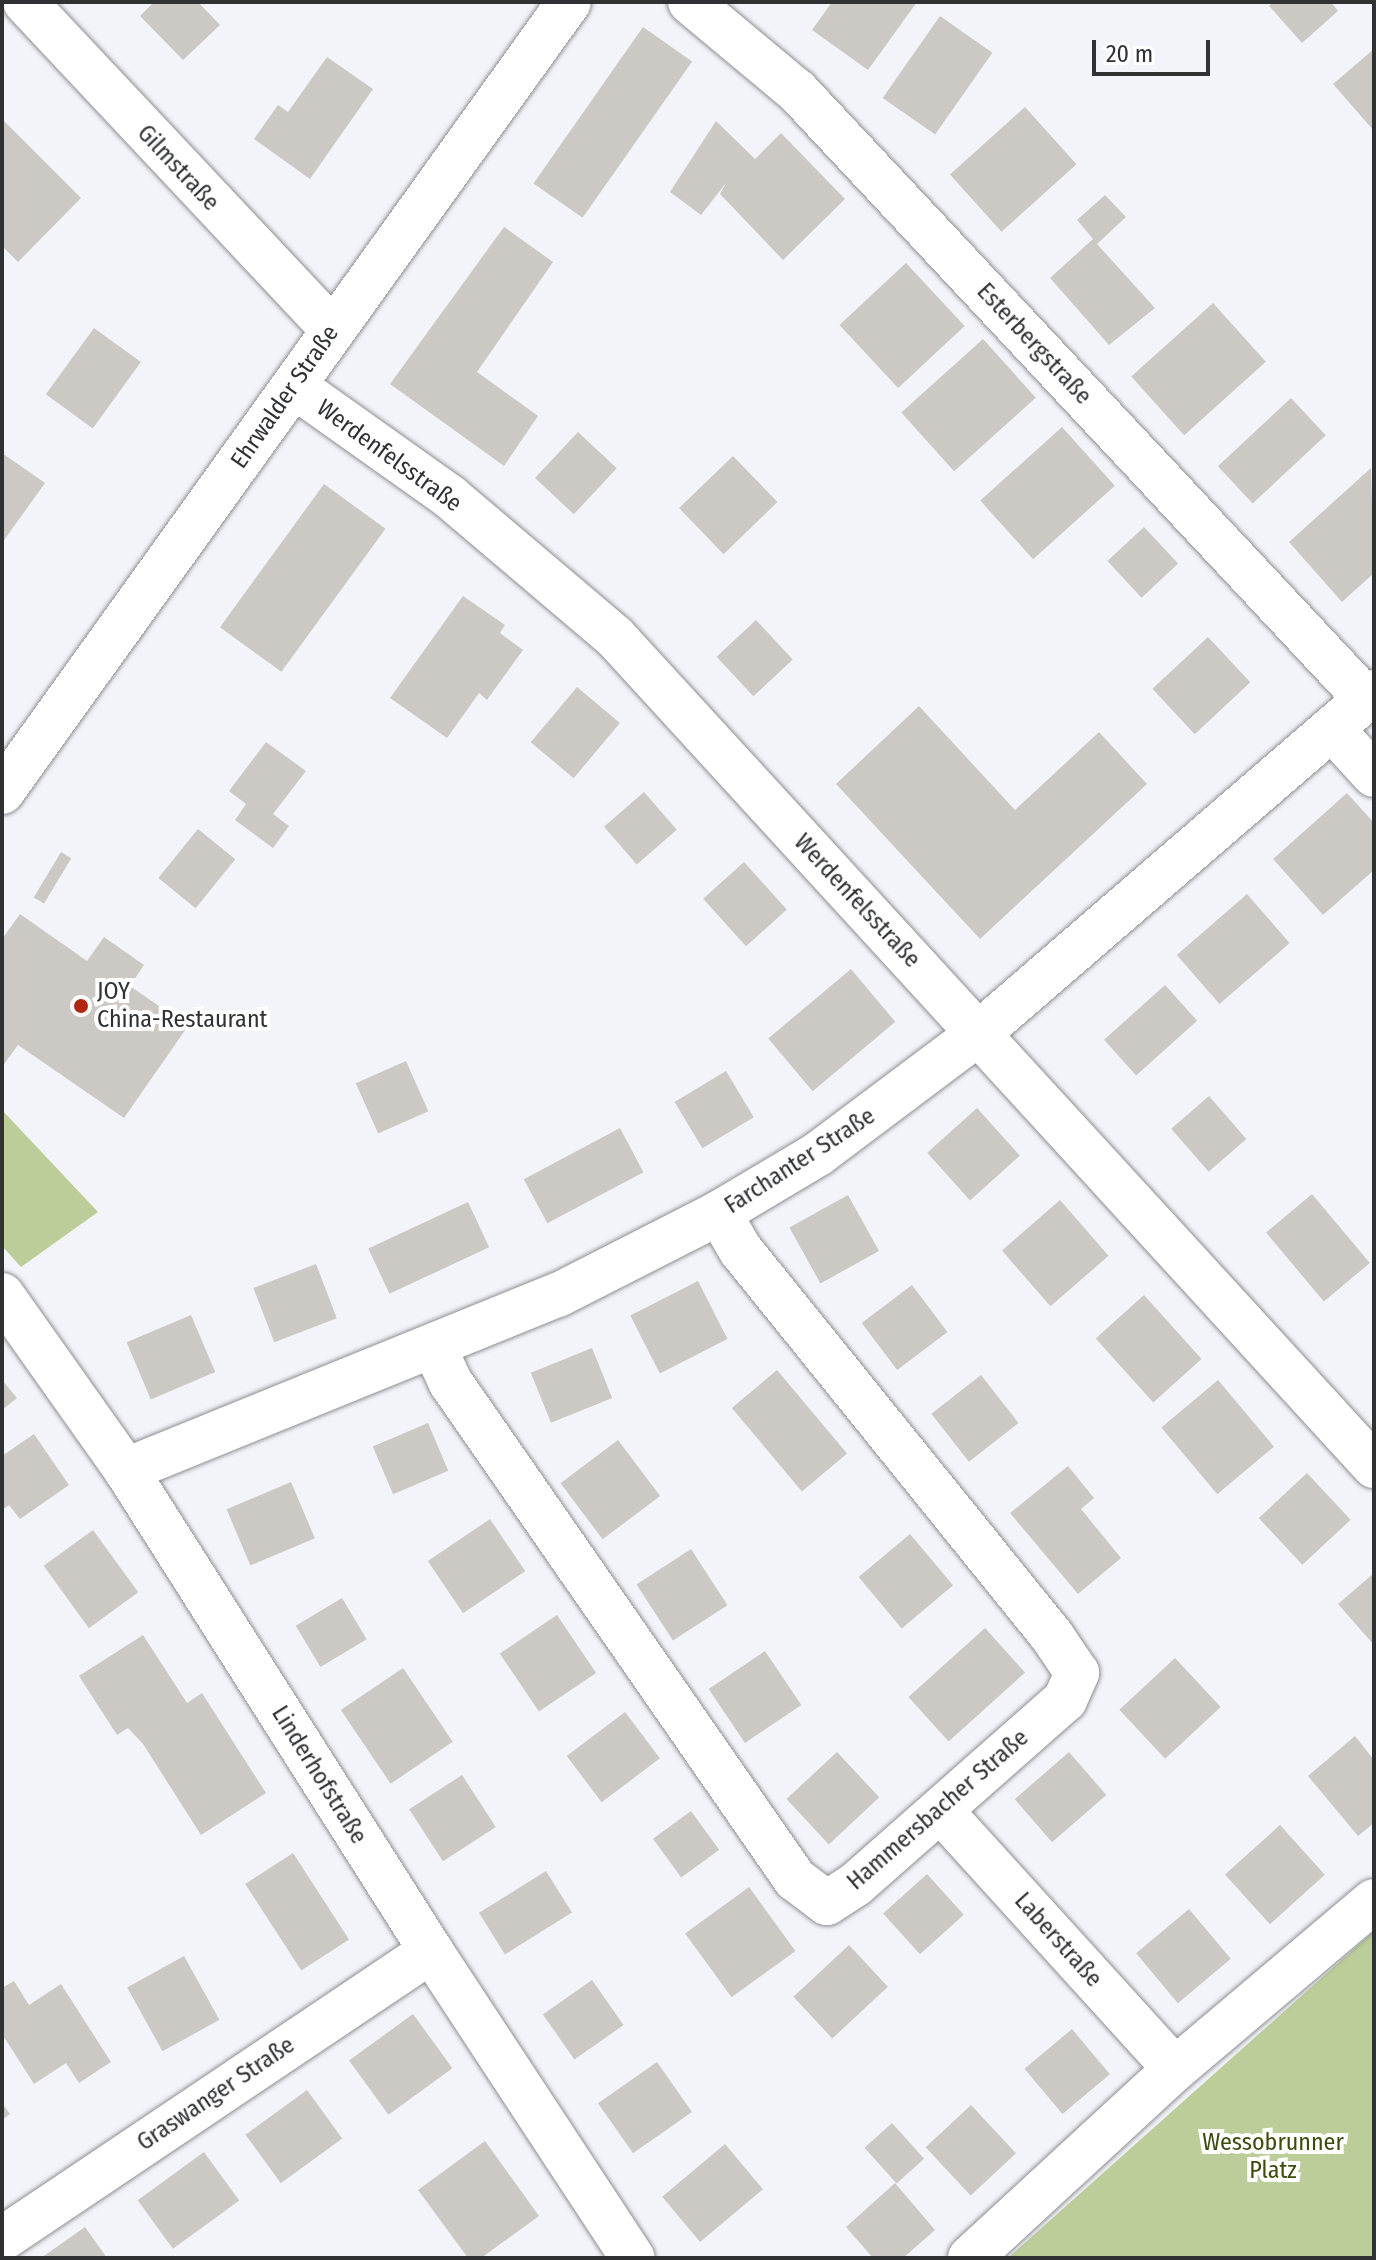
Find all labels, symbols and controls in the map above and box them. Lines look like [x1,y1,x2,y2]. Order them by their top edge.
scale bar [1096,24,1214,74]
text: 20 m [1106,40,1153,68]
street label: Gilmstraße [131,119,225,217]
street label: Esterbergstraße [971,277,1097,411]
street label: Ehrwalder Straße [225,320,345,474]
street label: Werdenfelsstraße [311,394,467,518]
street label: Werdenfelsstraße [788,828,926,974]
place label: JOY China-Restaurant [97,978,267,1034]
marker: JOY China-Restaurant [72,997,90,1015]
street label: Farchanter Straße [720,1102,880,1220]
street label: Linderhofstraße [265,1701,373,1849]
street label: Hammersbacher Straße [842,1724,1034,1896]
street label: Laberstraße [1008,1887,1108,1993]
street label: Graswanger Straße [132,2031,300,2157]
park label: Wessobrunner Platz [1202,2129,1344,2185]

